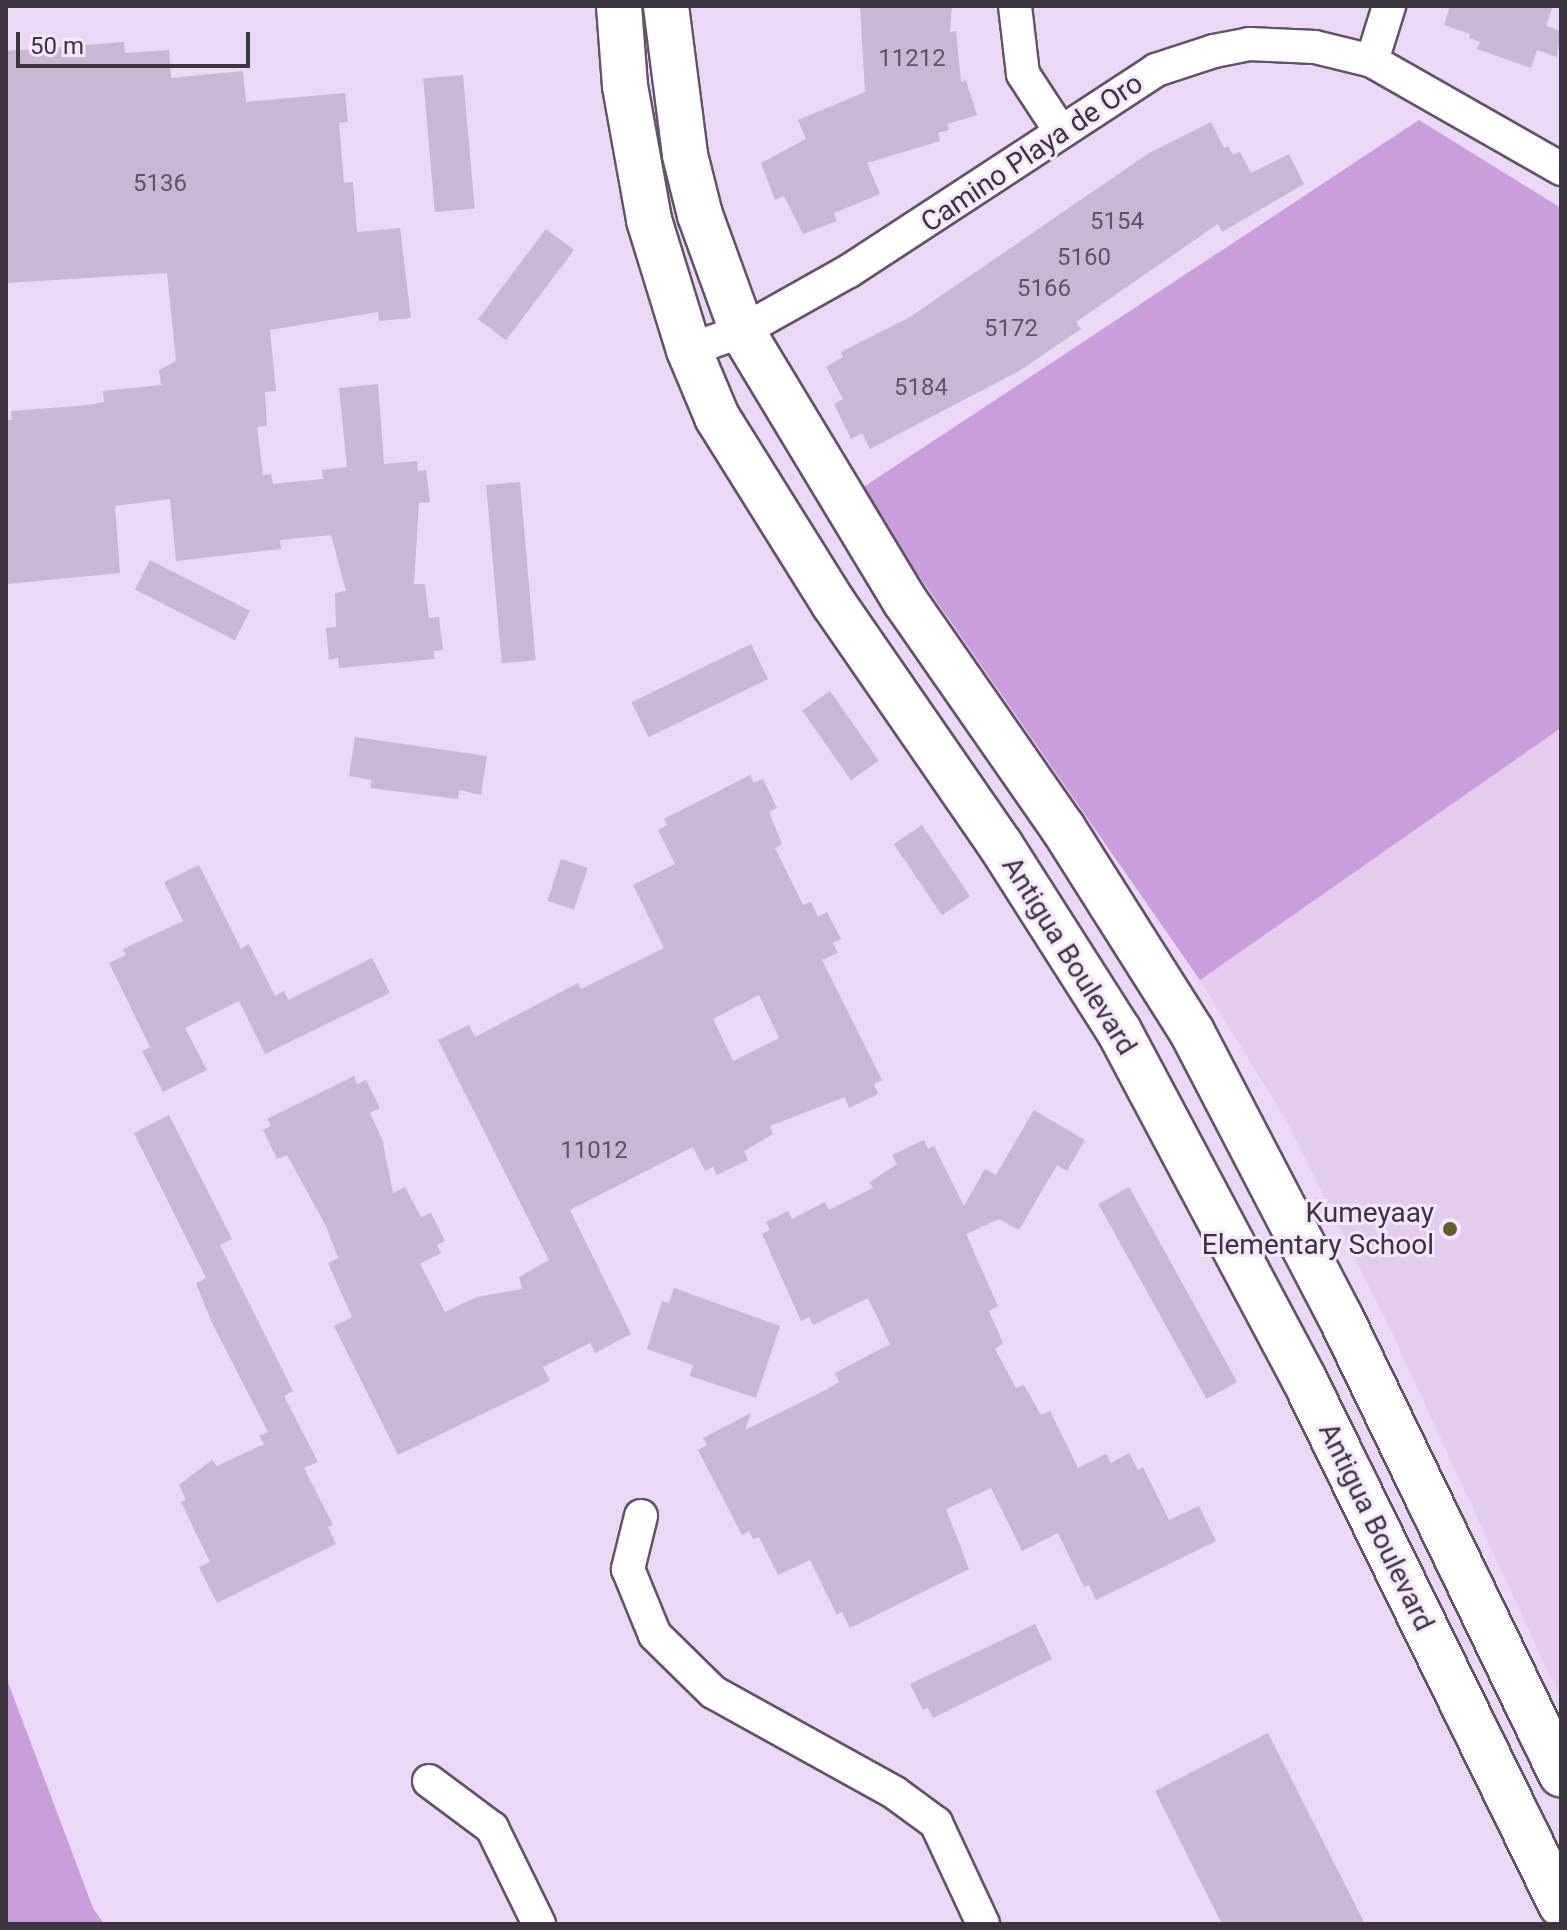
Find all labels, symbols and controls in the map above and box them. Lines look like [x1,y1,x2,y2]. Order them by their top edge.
scale bar [20,16,254,66]
text: 50 m [30,32,84,60]
house number: 11212 [878,45,946,73]
street label: Camino Playa de Oro [915,66,1149,240]
house number: 5136 [133,170,187,198]
house number: 5154 [1090,208,1144,236]
house number: 5160 [1057,244,1111,272]
house number: 5166 [1017,275,1071,303]
house number: 5172 [984,315,1038,343]
house number: 5184 [894,374,948,402]
street label: Antigua Boulevard [995,851,1143,1061]
house number: 11012 [560,1137,628,1165]
place label: Kumeyaay Elementary School [1202,1196,1434,1262]
marker: Kumeyaay Elementary School [1441,1220,1459,1238]
street label: Antigua Boulevard [1311,1418,1441,1636]

